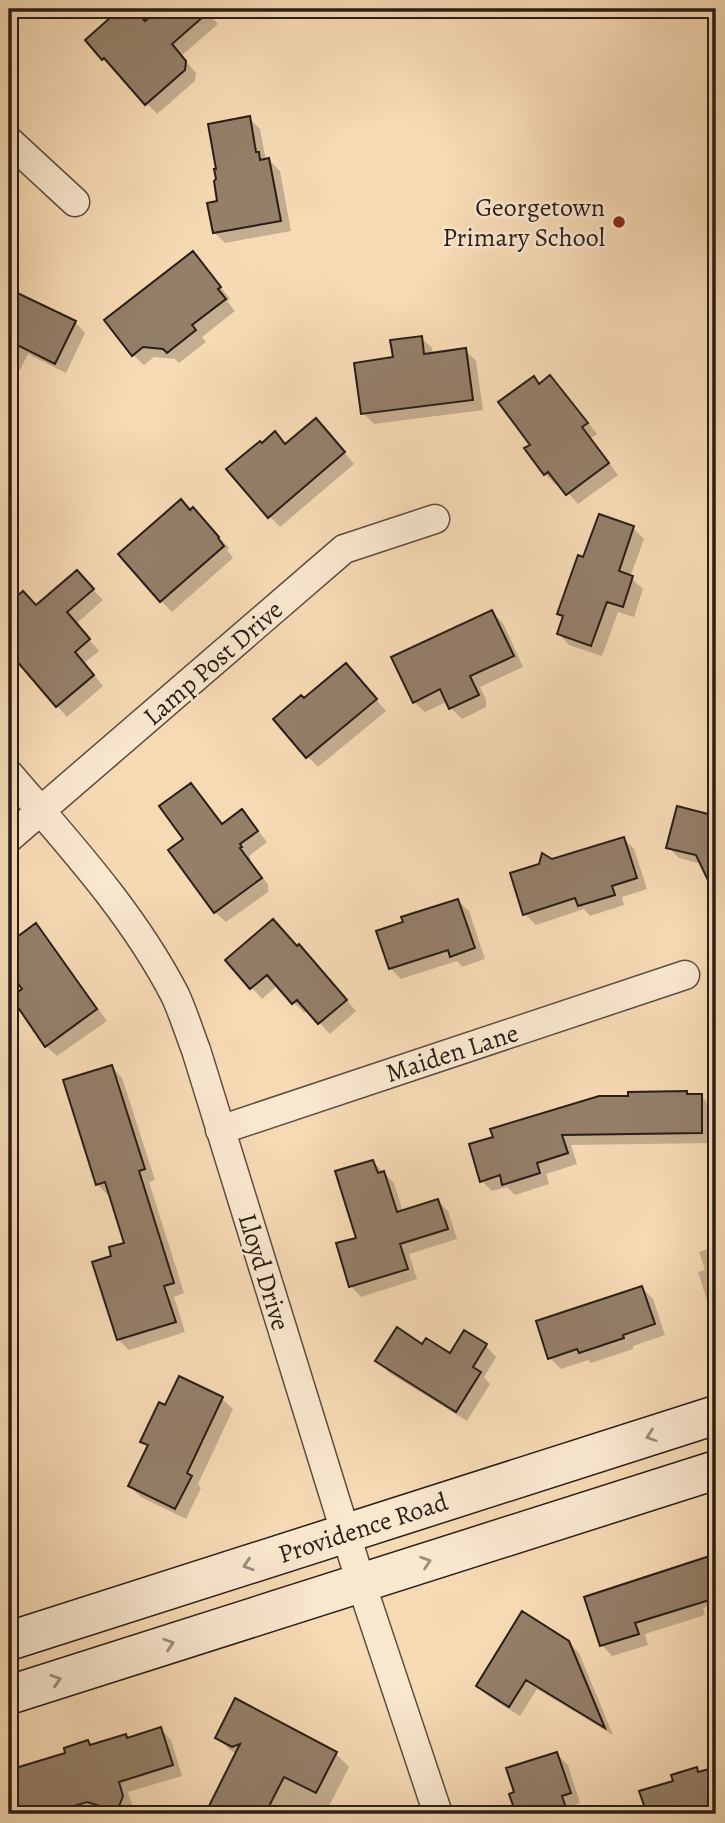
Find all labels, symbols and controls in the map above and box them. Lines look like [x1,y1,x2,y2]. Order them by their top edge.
place label: Georgetown Primary School [442,190,605,255]
marker: Georgetown Primary School [611,214,627,230]
street label: Lamp Post Drive [136,593,290,733]
street label: Maiden Lane [381,1015,523,1091]
street label: Lloyd Drive [230,1209,298,1335]
one-way arrow [646,1428,658,1442]
street label: Providence Road [274,1484,452,1572]
one-way arrow [420,1556,432,1571]
one-way arrow [242,1557,255,1571]
one-way arrow [162,1638,174,1652]
one-way arrow [50,1674,62,1688]

